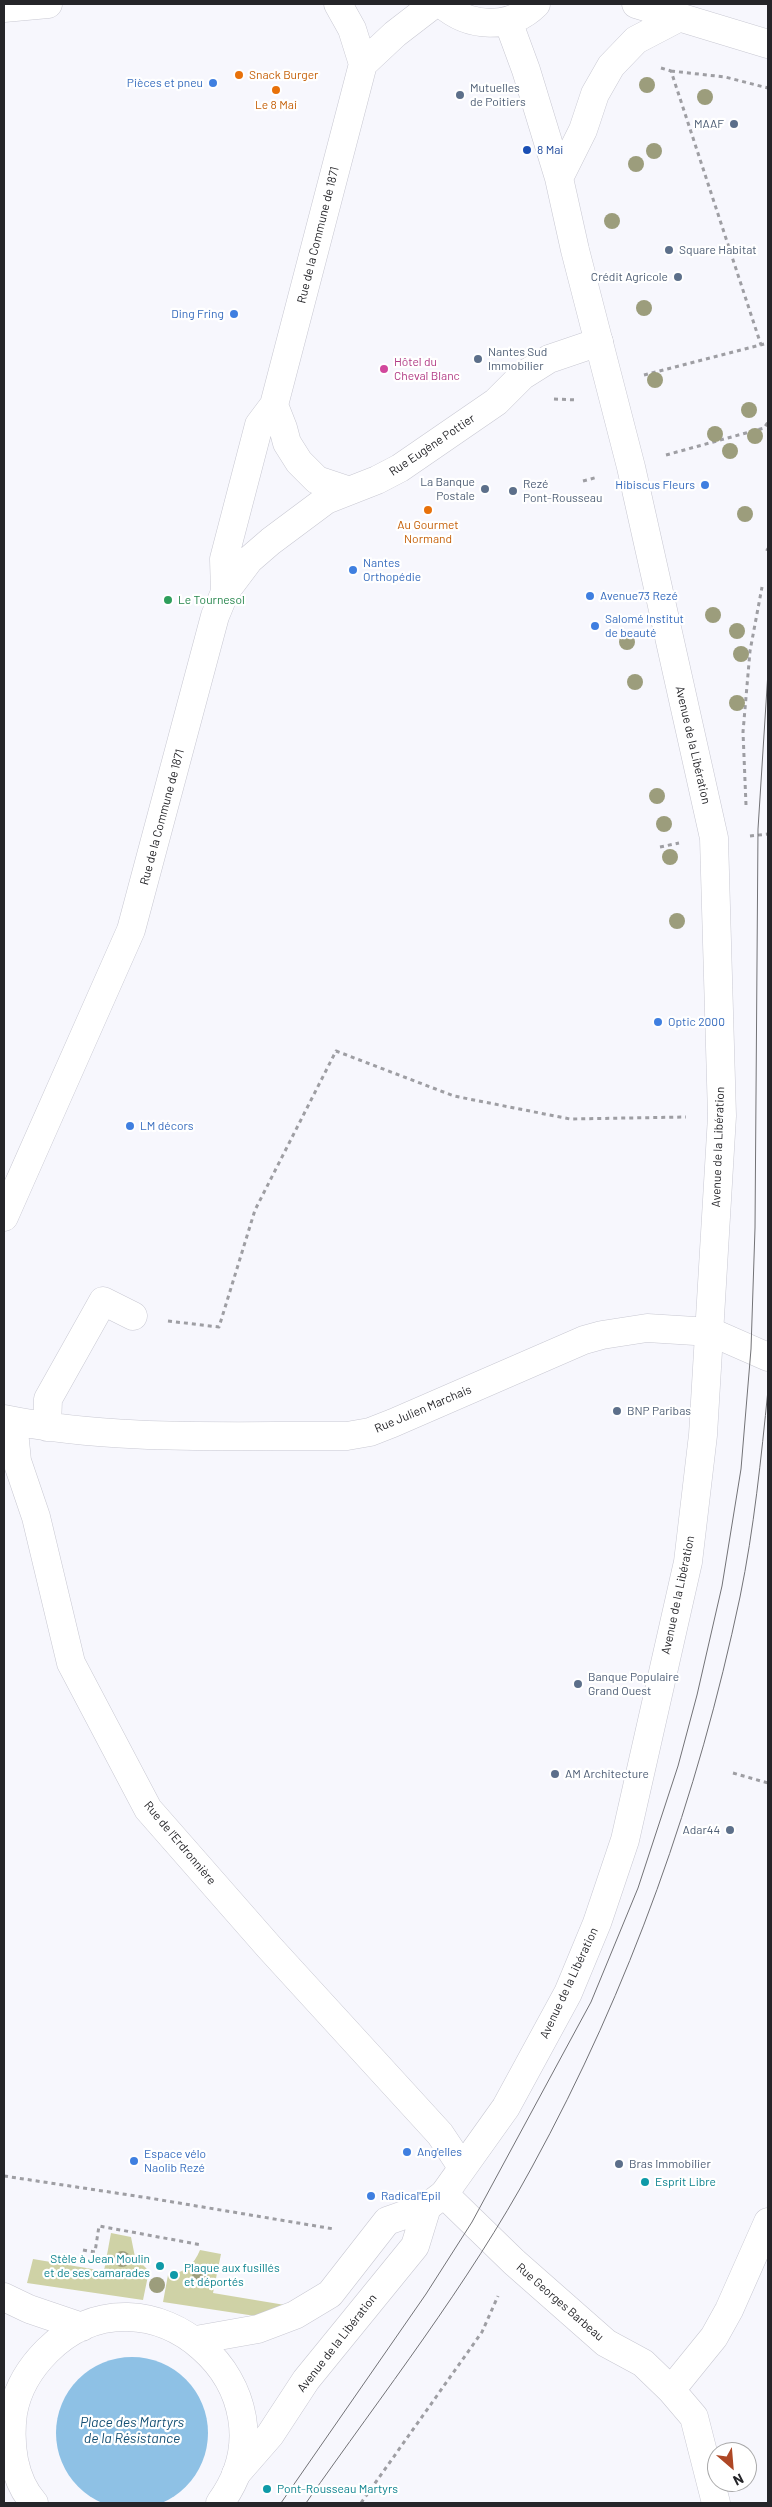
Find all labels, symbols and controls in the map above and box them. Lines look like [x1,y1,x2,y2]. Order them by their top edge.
place label: Snack Burger [249,68,318,82]
marker: Snack Burger [233,69,245,81]
place label: Pièces et pneu [127,76,203,90]
marker: Pièces et pneu [207,77,219,89]
place label: Mutuelles de Poitiers [470,81,526,109]
marker: Le 8 Mai [270,84,282,96]
marker: Mutuelles de Poitiers [454,89,466,101]
place label: Le 8 Mai [255,98,297,112]
place label: MAAF [694,117,724,131]
marker: MAAF [728,118,740,130]
place label: 8 Mai [537,143,563,157]
marker: 8 Mai [521,144,533,156]
street label: Rue de la Commune de 1871 [294,165,342,305]
place label: Square Habitat [679,243,757,257]
marker: Square Habitat [663,244,675,256]
place label: Crédit Agricole [591,270,668,284]
marker: Crédit Agricole [672,271,684,283]
place label: Ding Fring [171,307,224,321]
marker: Ding Fring [228,308,240,320]
place label: Nantes Sud Immobilier [488,345,547,373]
marker: Nantes Sud Immobilier [472,353,484,365]
place label: Hôtel du Cheval Blanc [394,355,460,383]
marker: Hôtel du Cheval Blanc [378,363,390,375]
street label: Rue Eugène Pottier [386,411,478,479]
place label: La Banque Postale [420,475,475,503]
place label: Rezé Pont-Rousseau [523,477,602,505]
place label: Hibiscus Fleurs [615,478,695,492]
marker: Hibiscus Fleurs [699,479,711,491]
marker: La Banque Postale [479,483,491,495]
marker: Rezé Pont-Rousseau [507,485,519,497]
marker: Au Gourmet Normand [422,504,434,516]
place label: Au Gourmet Normand [397,518,459,546]
place label: Nantes Orthopédie [363,556,421,584]
marker: Nantes Orthopédie [347,564,359,576]
place label: Avenue73 Rezé [600,589,678,603]
marker: Avenue73 Rezé [584,590,596,602]
place label: Le Tournesol [178,593,245,607]
marker: Le Tournesol [162,594,174,606]
place label: Salomé Institut de beauté [605,612,684,640]
marker: Salomé Institut de beauté [589,620,601,632]
street label: Avenue de la Libération [672,685,714,805]
street label: Rue de la Commune de 1871 [137,747,187,887]
place label: Optic 2000 [668,1015,725,1029]
marker: Optic 2000 [652,1016,664,1028]
street label: Avenue de la Libération [709,1086,727,1208]
place label: LM décors [140,1119,194,1133]
marker: LM décors [124,1120,136,1132]
street label: Rue Julien Marchais [372,1382,474,1436]
place label: BNP Paribas [627,1404,691,1418]
marker: BNP Paribas [611,1405,623,1417]
street label: Avenue de la Libération [658,1534,698,1656]
place label: Banque Populaire Grand Ouest [588,1670,679,1698]
marker: Banque Populaire Grand Ouest [572,1678,584,1690]
place label: AM Architecture [565,1767,649,1781]
marker: AM Architecture [549,1768,561,1780]
street label: Rue de l'Erdronnière [141,1798,219,1888]
place label: Adar44 [683,1823,720,1837]
marker: Adar44 [724,1824,736,1836]
street label: Avenue de la Libération [537,1925,601,2041]
place label: Ang'elles [417,2145,462,2159]
marker: Ang'elles [401,2146,413,2158]
place label: Espace vélo Naolib Rezé [144,2147,206,2175]
marker: Espace vélo Naolib Rezé [128,2155,140,2167]
place label: Bras Immobilier [629,2157,711,2171]
marker: Bras Immobilier [613,2158,625,2170]
place label: Esprit Libre [655,2175,716,2189]
marker: Esprit Libre [639,2176,651,2188]
place label: Radical'Epil [381,2189,441,2203]
marker: Radical'Epil [365,2190,377,2202]
place label: Stèle à Jean Moulin et de ses camarades [44,2252,150,2280]
marker: Stèle à Jean Moulin et de ses camarades [154,2260,166,2272]
street label: Rue Georges Barbeau [513,2260,607,2344]
place label: Plaque aux fusillés et déportés [184,2261,280,2289]
marker: Plaque aux fusillés et déportés [168,2269,180,2281]
street label: Avenue de la Libération [294,2291,380,2395]
water label: Place des Martyrs de la Résistance [80,2414,184,2446]
north arrow [707,2442,757,2492]
text: N [731,2470,747,2490]
place label: Pont-Rousseau Martyrs [277,2482,398,2496]
marker: Pont-Rousseau Martyrs [261,2483,273,2495]

